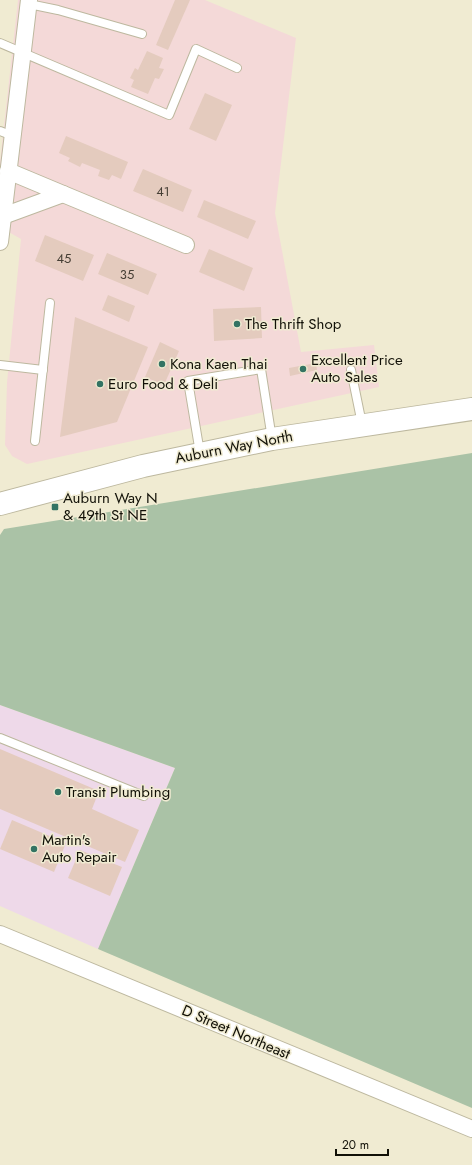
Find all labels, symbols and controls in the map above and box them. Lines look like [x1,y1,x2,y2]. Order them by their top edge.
house number: 41 [156,182,170,201]
house number: 45 [57,249,71,268]
house number: 35 [120,265,134,284]
place label: The Thrift Shop [245,313,342,335]
marker: The Thrift Shop [232,319,242,329]
place label: Excellent Price Auto Sales [311,349,403,388]
place label: Kona Kaen Thai [170,353,268,375]
marker: Kona Kaen Thai [157,359,167,369]
marker: Excellent Price Auto Sales [298,364,308,374]
place label: Euro Food & Deli [108,373,218,395]
marker: Euro Food & Deli [95,379,105,389]
street label: Auburn Way North [173,425,295,469]
place label: Auburn Way N & 49th St NE [63,487,158,526]
marker: Auburn Way N & 49th St NE [50,502,60,512]
place label: Transit Plumbing [66,781,170,803]
marker: Transit Plumbing [53,787,63,797]
place label: Martin's Auto Repair [42,829,118,868]
marker: Martin's Auto Repair [29,844,39,854]
street label: D Street Northeast [178,999,294,1065]
scale bar [336,1131,388,1157]
text: 20 m [342,1136,369,1154]

